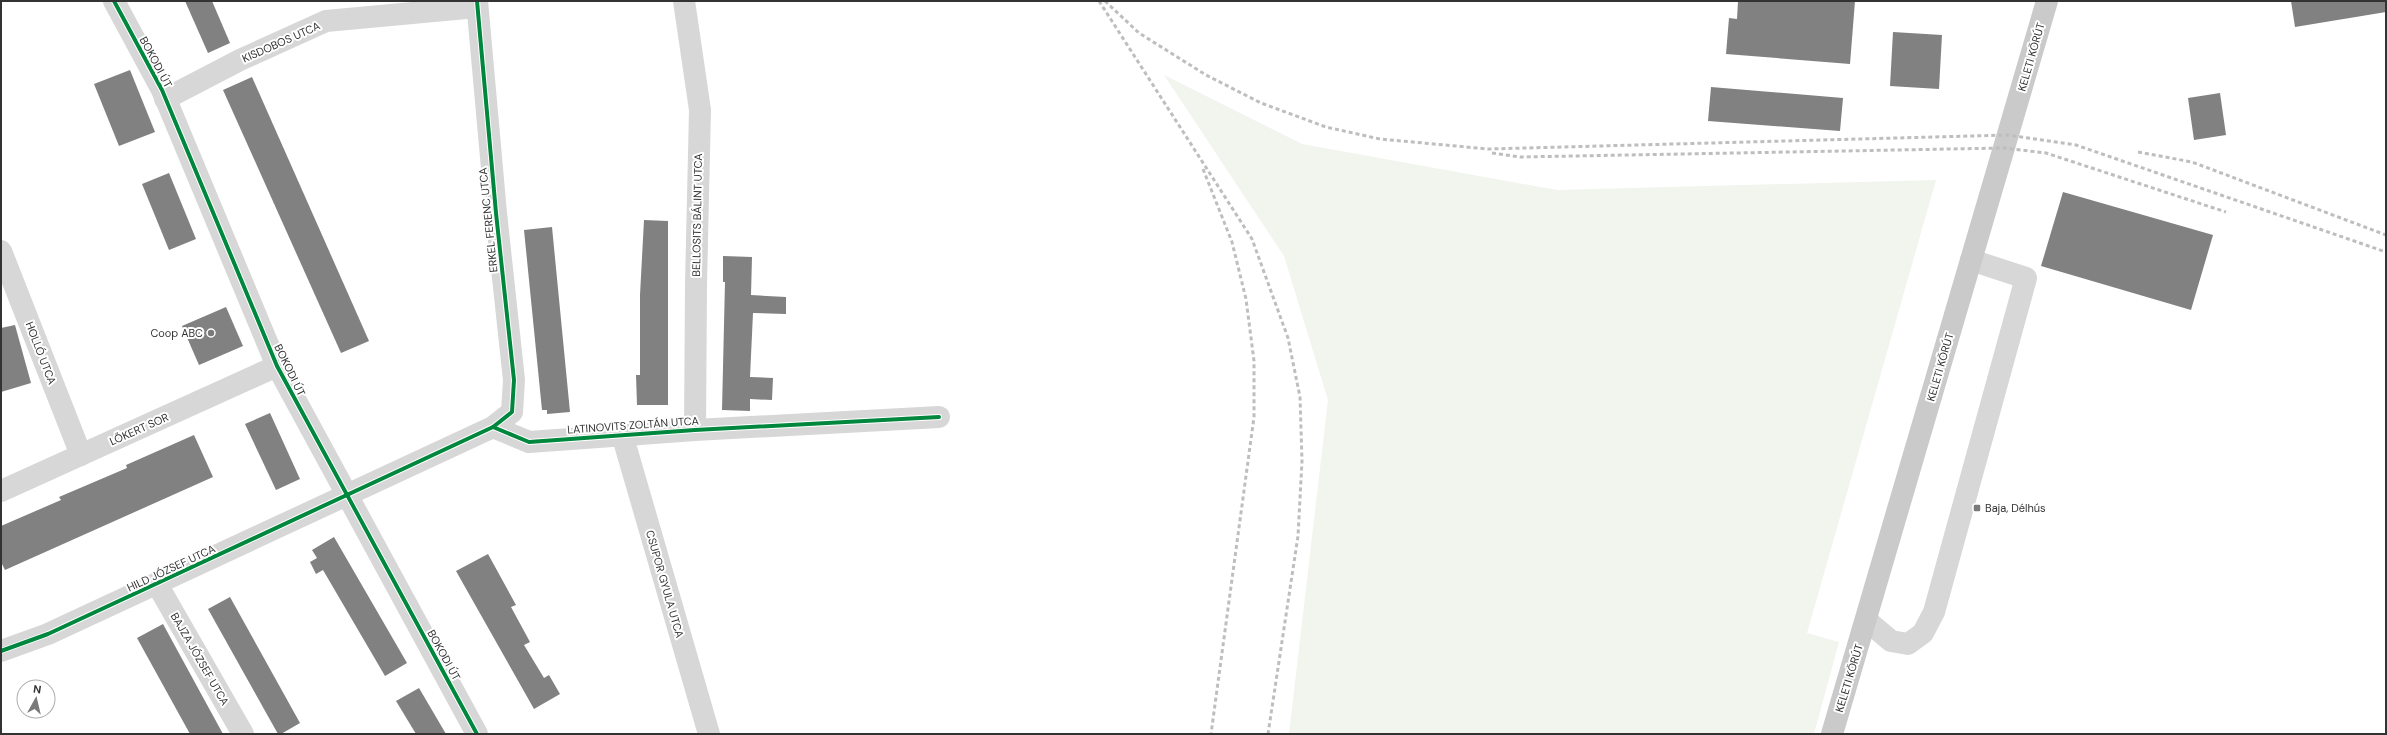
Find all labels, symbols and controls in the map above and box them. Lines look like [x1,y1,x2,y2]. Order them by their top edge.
street label: KISDOBOS UTCA [240,19,322,65]
street label: KELETI KÖRÚT [2015,21,2047,93]
street label: BOKODI ÚT [137,34,175,90]
street label: BELLOSITS BÁLINT UTCA [689,153,705,277]
street label: ERKEL FERENC UTCA [476,167,500,273]
street label: HOLLÓ UTCA [23,320,59,386]
place label: Coop ABC [150,326,203,340]
marker: Coop ABC [206,328,216,338]
street label: KELETI KÖRÚT [1924,331,1956,403]
street label: BOKODI ÚT [271,342,309,398]
street label: LŐKERT SOR [107,410,171,448]
street label: LATINOVITS ZOLTÁN UTCA [567,413,699,437]
place label: Baja, Délhús [1985,501,2046,515]
marker: Baja, Délhús [1972,503,1982,513]
street label: CSUPOR GYULA UTCA [643,529,687,639]
street label: HILD JÓZSEF UTCA [125,541,217,595]
street label: BAJZA JÓZSEF UTCA [168,610,232,708]
street label: BOKODI ÚT [424,627,464,683]
street label: KELETI KÖRÚT [1832,642,1866,714]
north arrow [16,679,56,719]
text: N [32,682,42,697]

